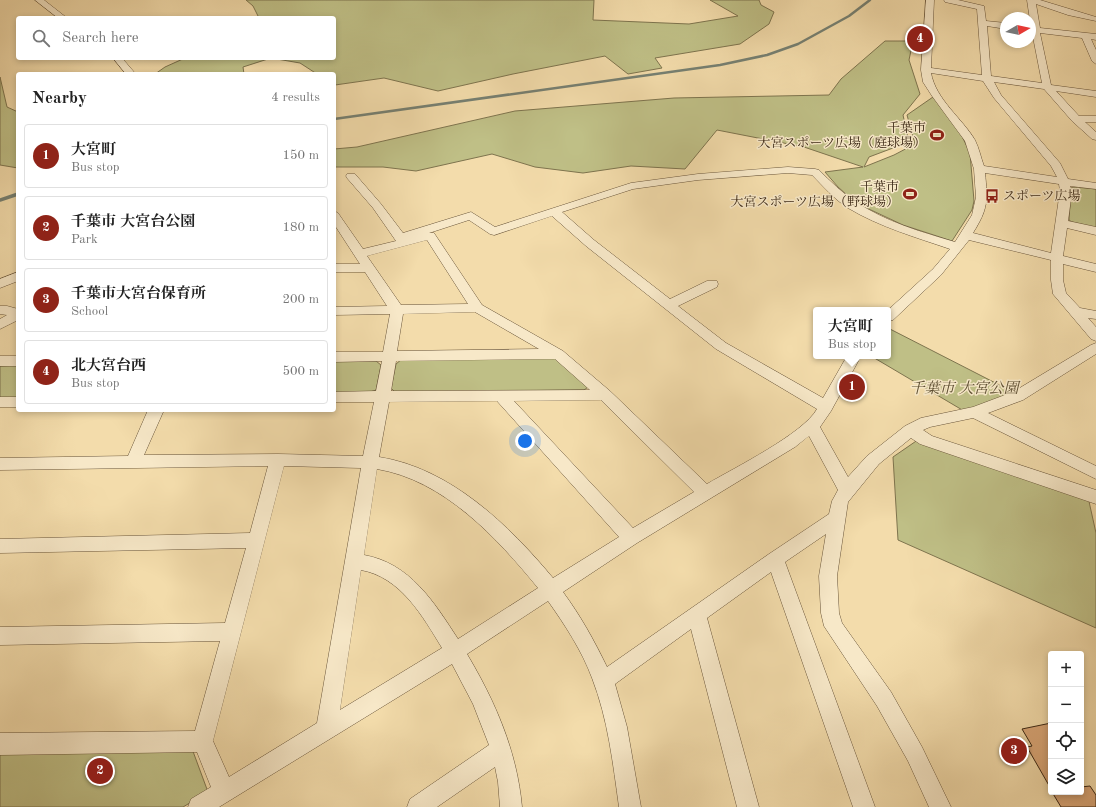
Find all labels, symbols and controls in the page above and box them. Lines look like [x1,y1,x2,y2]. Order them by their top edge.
north arrow [1000,12,1036,48]
search box [16,16,336,60]
pin: 4 [907,24,933,54]
icon: search [30,27,52,49]
text: Search here [62,31,139,46]
text: Nearby [32,90,87,107]
text: 4 results [271,91,320,104]
place label: 千葉市 大宮スポーツ広場（庭球場） [758,121,926,150]
sports icon: 千葉市 大宮スポーツ広場（庭球場） [929,127,945,143]
text: 大宮町 [71,143,116,158]
text: 1 [42,149,50,162]
text: 150 m [282,149,319,162]
text: Bus stop [71,161,120,174]
place label: 千葉市 大宮スポーツ広場（野球場） [731,180,899,209]
sports icon: 千葉市 大宮スポーツ広場（野球場） [902,186,918,202]
bus stop icon: スポーツ広場 [984,188,1000,204]
place label: スポーツ広場 [1003,189,1080,203]
text: 千葉市 大宮台公園 [71,215,195,230]
text: 2 [42,221,50,234]
text: 180 m [282,221,319,234]
text: Park [71,233,98,246]
text: 千葉市大宮台保育所 [71,287,206,302]
text: 3 [42,293,50,306]
text: 200 m [282,293,319,306]
text: School [71,305,108,318]
popup [813,307,891,359]
text: 大宮町 [828,320,873,335]
text: Bus stop [828,338,876,351]
text: 北大宮台西 [71,359,146,374]
text: 4 [42,365,50,378]
text: 500 m [282,365,319,378]
pin: 1 [839,372,865,402]
text: Bus stop [71,377,120,390]
park label: 千葉市 大宮公園 [909,380,1022,397]
your location [515,431,535,451]
map controls [1048,651,1084,795]
button: + [1048,651,1084,687]
button: − [1048,687,1084,723]
button: locate [1048,723,1084,759]
pin: 3 [1001,736,1027,766]
pin: 2 [87,756,113,786]
button: layers [1048,759,1084,795]

